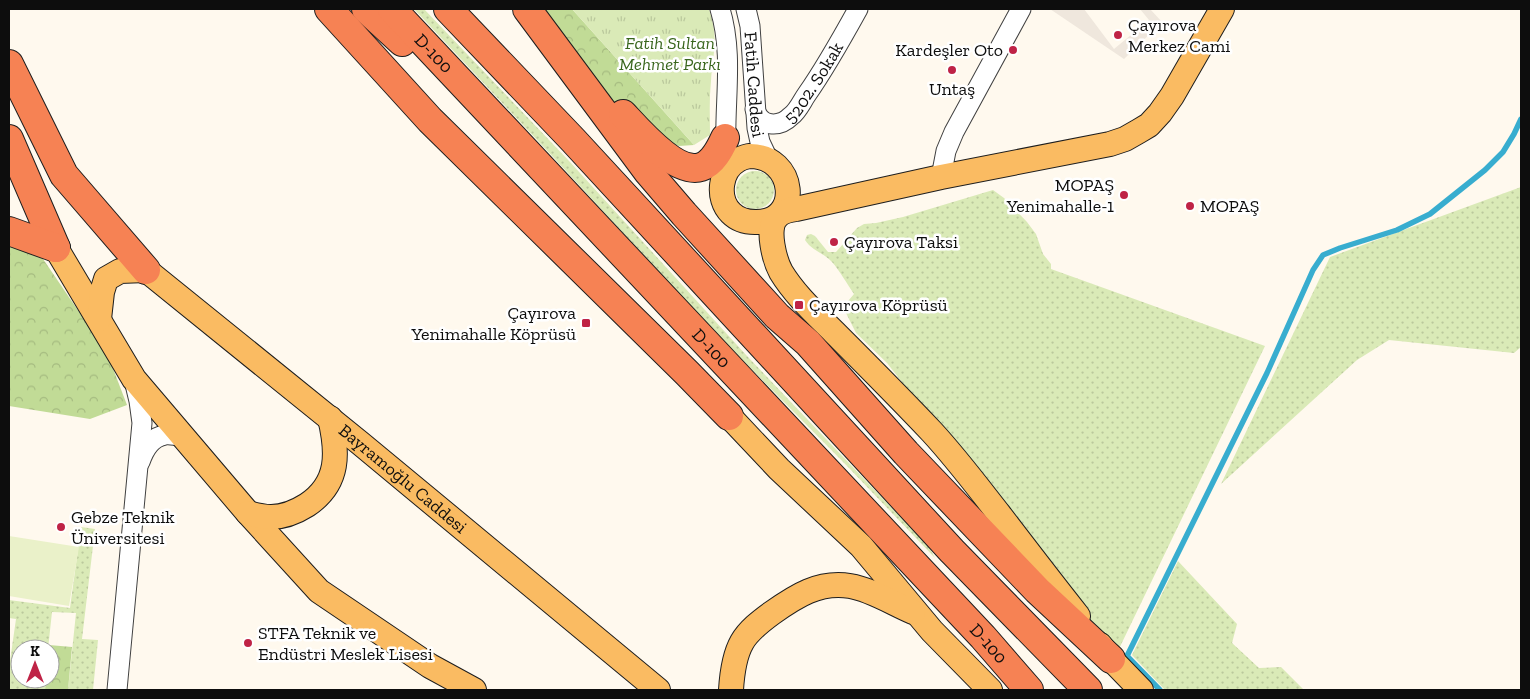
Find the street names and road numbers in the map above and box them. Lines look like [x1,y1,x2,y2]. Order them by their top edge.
street label: D-100 [410,29,458,78]
street label: Fatih Caddesi [739,31,770,139]
street label: 5202. Sokak [779,38,848,128]
street label: D-100 [687,324,735,373]
street label: Bayramoğlu Caddesi [334,419,472,538]
street label: D-100 [965,619,1012,668]

